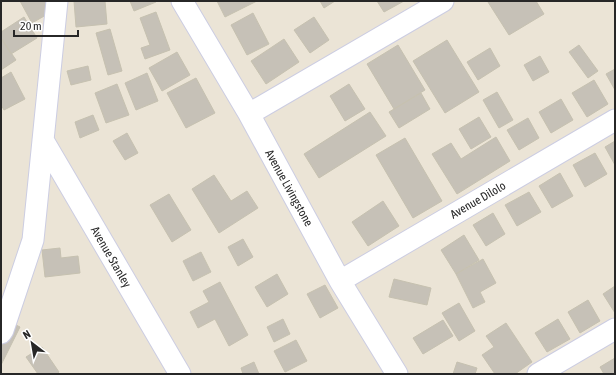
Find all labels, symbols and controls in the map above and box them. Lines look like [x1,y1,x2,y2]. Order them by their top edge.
scale bar [14,12,78,38]
text: 20 m [20,19,42,33]
street label: Avenue Livingstone [262,147,316,229]
street label: Avenue Dilolo [448,178,509,221]
street label: Avenue Stanley [88,224,134,290]
north arrow [12,323,52,363]
text: N [21,328,33,341]

